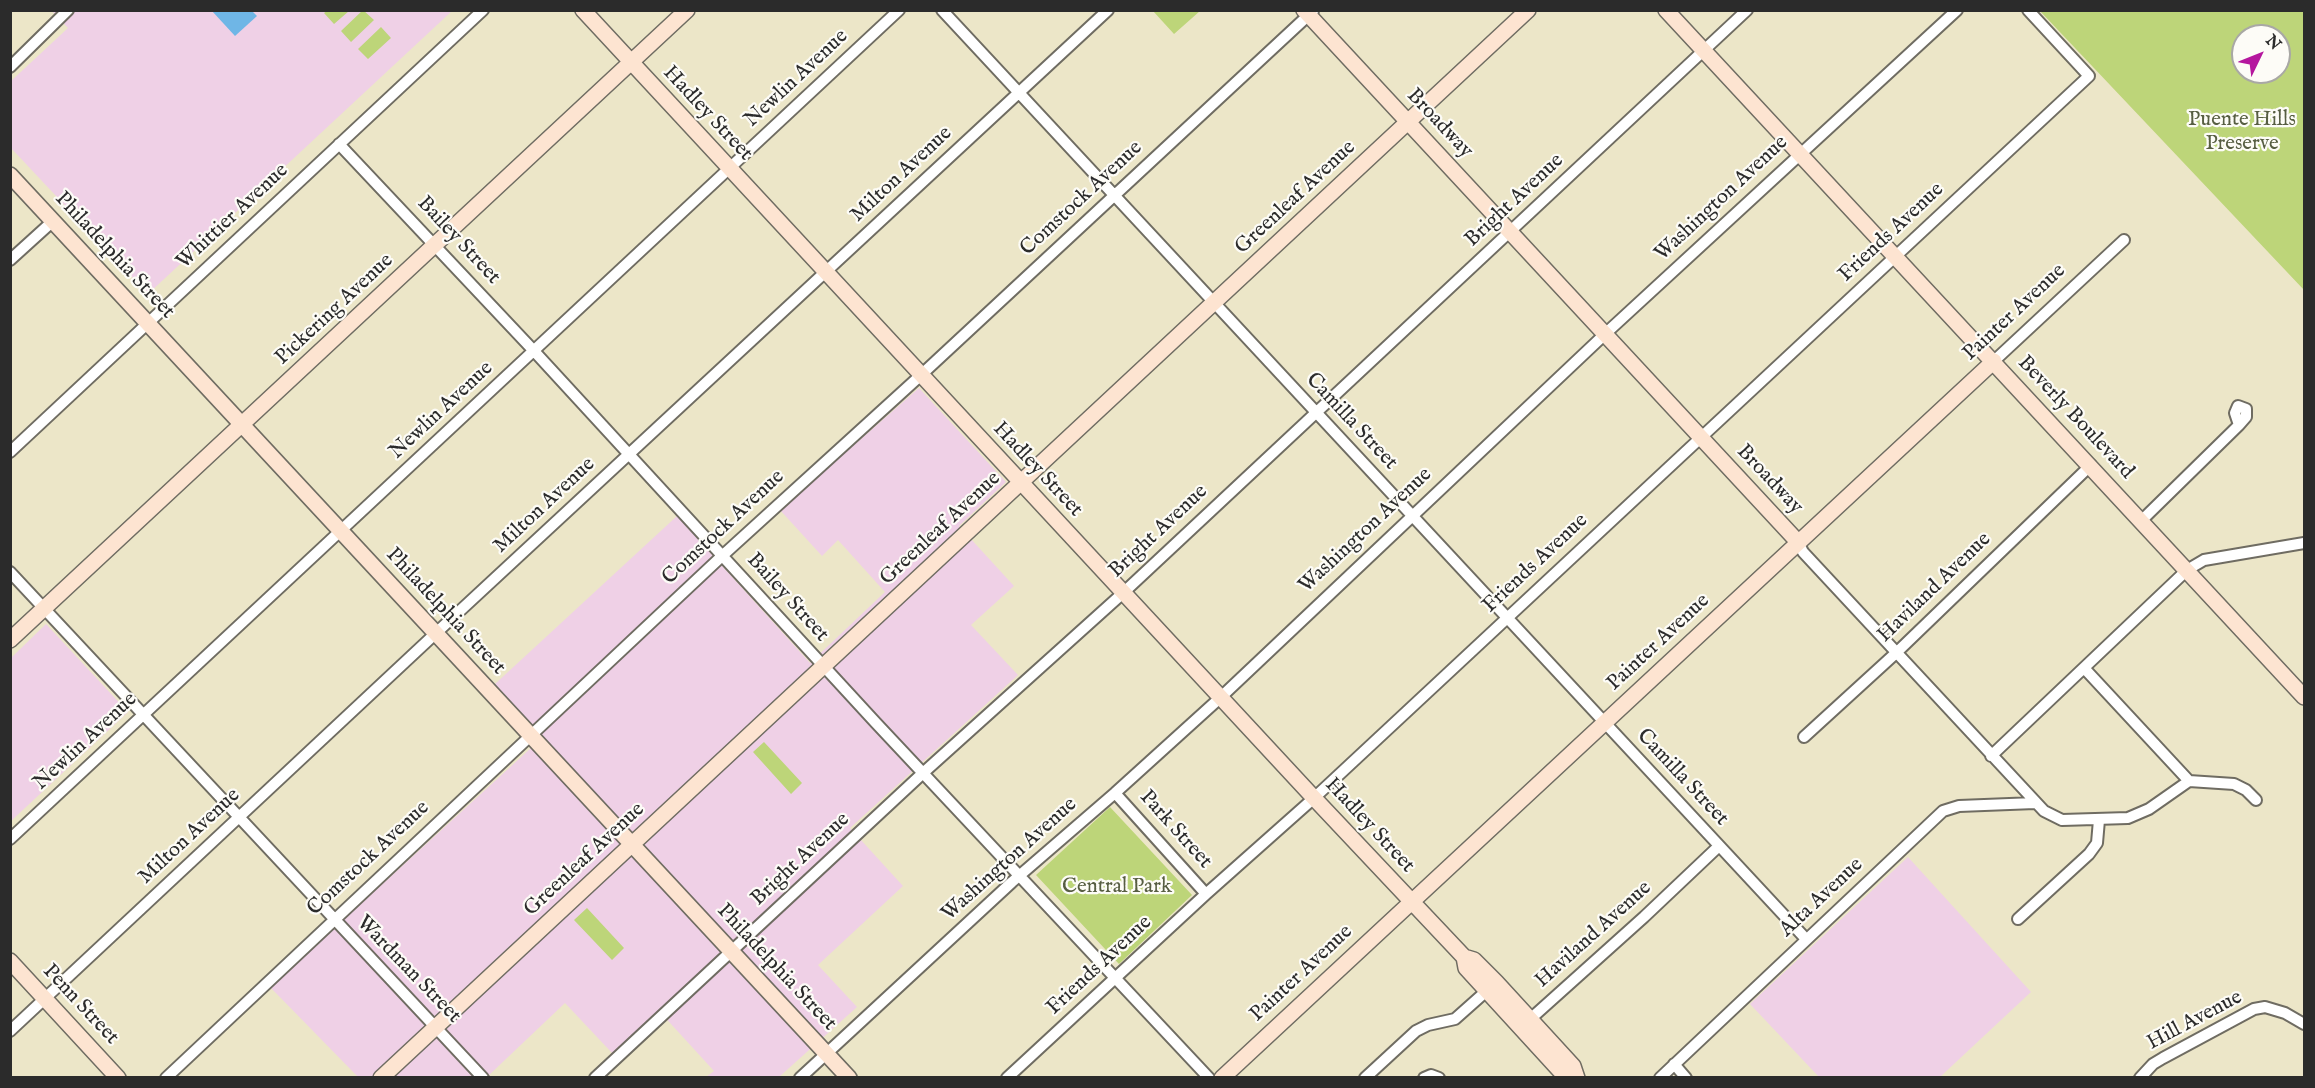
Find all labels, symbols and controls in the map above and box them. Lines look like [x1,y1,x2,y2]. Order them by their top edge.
north arrow [2231,24,2291,84]
street label: Newlin Avenue [740,25,854,133]
text: N [2261,31,2285,55]
street label: Hadley Street [657,61,757,167]
street label: Broadway [1400,84,1478,164]
park label: Puente Hills Preserve [2188,108,2296,158]
street label: Milton Avenue [846,122,958,228]
street label: Washington Avenue [1650,131,1794,267]
street label: Comstock Avenue [1016,136,1148,262]
street label: Greenleaf Avenue [1231,136,1361,260]
street label: Bright Avenue [1460,149,1570,253]
street label: Whittier Avenue [172,159,294,275]
street label: Friends Avenue [1834,178,1950,288]
street label: Philadelphia Street [49,187,179,325]
street label: Bailey Street [411,192,505,290]
street label: Pickering Avenue [271,249,399,371]
street label: Painter Avenue [1958,259,2072,367]
street label: Beverly Boulevard [2012,351,2138,485]
street label: Newlin Avenue [385,357,499,465]
street label: Camilla Street [1300,368,1402,476]
street label: Hadley Street [987,417,1087,523]
street label: Broadway [1730,440,1808,520]
street label: Milton Avenue [489,453,601,559]
street label: Washington Avenue [1294,463,1438,599]
street label: Comstock Avenue [658,465,790,591]
street label: Greenleaf Avenue [876,467,1006,591]
street label: Bright Avenue [1104,480,1214,584]
street label: Friends Avenue [1478,509,1594,619]
street label: Haviland Avenue [1873,528,1997,648]
street label: Philadelphia Street [380,543,510,681]
street label: Bailey Street [741,548,833,648]
street label: Painter Avenue [1602,589,1716,697]
street label: Newlin Avenue [29,688,143,796]
street label: Camilla Street [1631,724,1733,832]
street label: Hadley Street [1319,773,1419,879]
street label: Milton Avenue [134,784,246,890]
street label: Park Street [1133,786,1217,874]
street label: Washington Avenue [937,793,1083,927]
street label: Comstock Avenue [303,796,435,922]
street label: Greenleaf Avenue [520,798,650,922]
street label: Bright Avenue [746,808,856,912]
street label: Alta Avenue [1775,853,1869,943]
park label: Central Park [1062,875,1172,901]
street label: Haviland Avenue [1531,876,1657,994]
street label: Philadelphia Street [711,899,841,1037]
street label: Wardman Street [350,911,466,1029]
street label: Friends Avenue [1042,911,1158,1021]
street label: Painter Avenue [1245,920,1359,1028]
street label: Penn Street [36,960,124,1050]
street label: Hill Avenue [2143,985,2247,1057]

